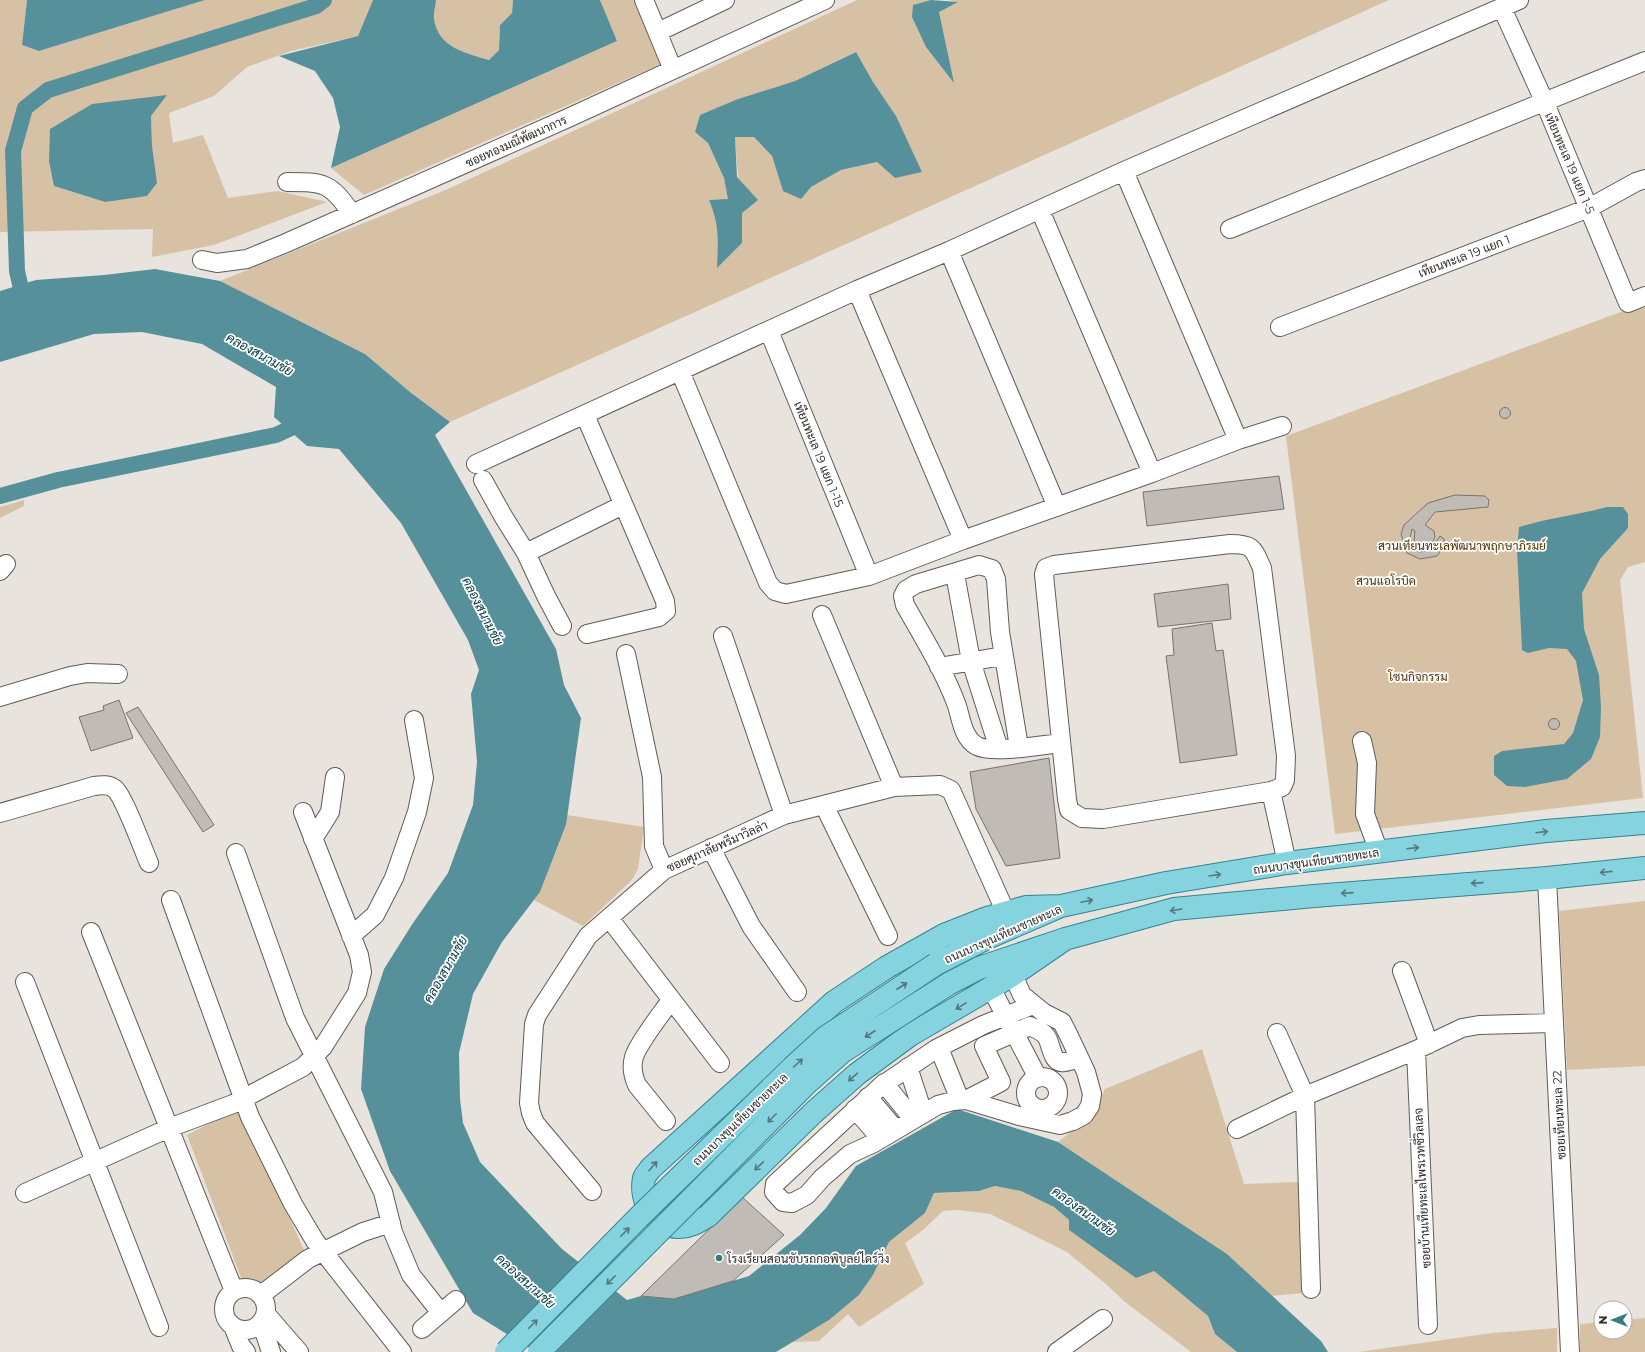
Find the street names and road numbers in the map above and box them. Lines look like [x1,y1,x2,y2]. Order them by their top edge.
street label: เทียนทะเล 19 แยก 1-5 [1542,110,1598,216]
street label: ซอยทองมณีพัฒนาการ [463,112,569,170]
street label: เทียนทะเล 19 แยก 1 [1416,232,1512,280]
street label: เทียนทะเล 19 แยก 1-15 [791,399,847,509]
street label: ซอยศุภาลัยพรีมาวิลล่า [664,817,771,877]
street label: ถนนบางขุนเทียนชายทะเล [1252,845,1380,879]
street label: ถนนบางขุนเทียนชายทะเล [942,901,1065,969]
street label: ถนนบางขุนเทียนชายทะเล [689,1069,792,1170]
street label: ซอยเทียนทะเล 22 [1549,1070,1569,1160]
street label: ซอยบ้านเทียทะเลไพรเวทซี่วิลเลจ [1407,1107,1434,1269]

